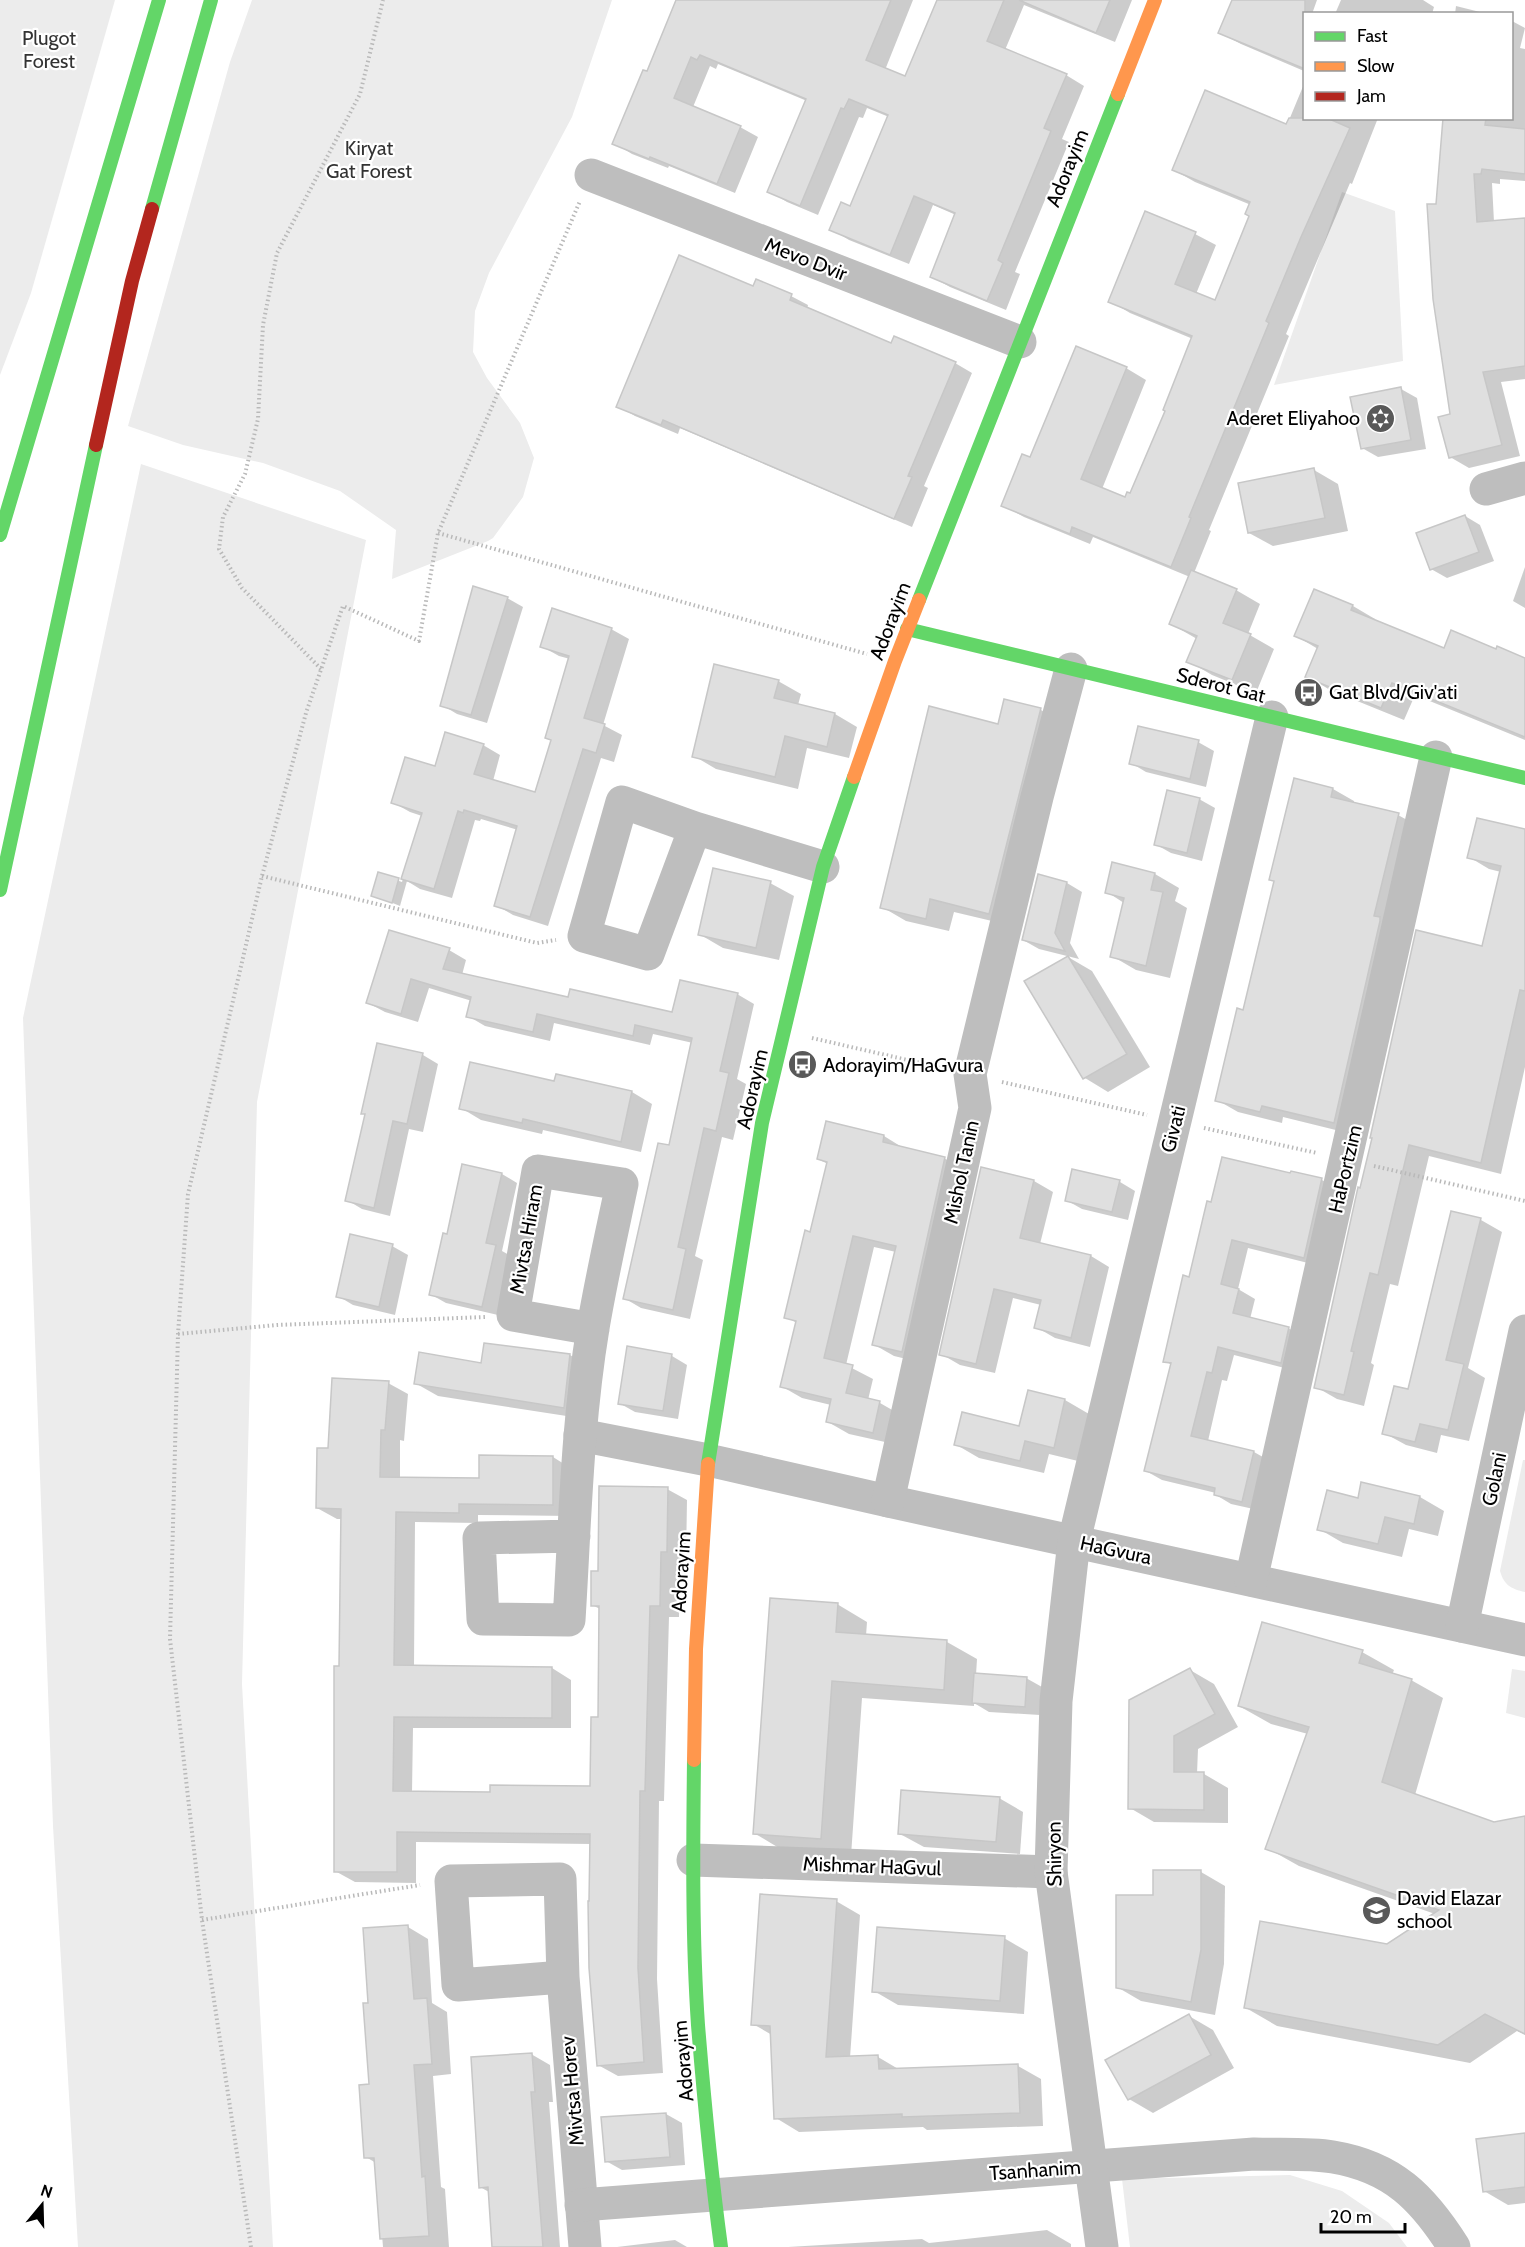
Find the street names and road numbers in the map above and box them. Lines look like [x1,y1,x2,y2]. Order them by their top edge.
street label: Adorayim [1041,126,1093,210]
street label: Mevo Dvir [761,232,851,286]
street label: Adorayim [864,579,916,663]
street label: Sderot Gat [1174,662,1268,708]
street label: Adorayim [731,1047,773,1131]
street label: Givati [1156,1103,1190,1155]
street label: Mishol Tanin [938,1118,984,1226]
street label: HaPortzim [1323,1123,1367,1215]
street label: Mivtsa Hiram [505,1182,547,1296]
street label: Golani [1477,1450,1511,1508]
street label: Adorayim [666,1531,696,1613]
street label: HaGvura [1078,1531,1154,1569]
street label: Shiryon [1041,1821,1067,1887]
street label: Mishmar HaGvul [802,1852,942,1880]
street label: Adorayim [667,2019,699,2103]
street label: Mivtsa Horev [555,2035,589,2147]
street label: Tsanhanim [988,2155,1082,2185]

